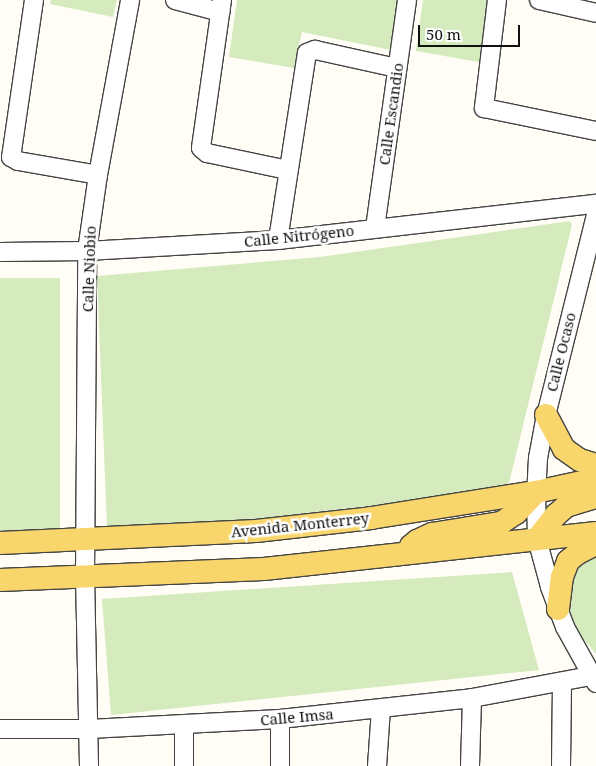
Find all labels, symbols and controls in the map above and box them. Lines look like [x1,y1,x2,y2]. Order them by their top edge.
scale bar [421,15,524,47]
text: 50 m [426,24,461,44]
street label: Calle Escandio [375,62,407,166]
street label: Calle Nitrógeno [243,221,355,251]
street label: Calle Niobio [78,225,100,313]
street label: Calle Ocaso [542,310,580,394]
street label: Avenida Monterrey [230,509,370,541]
street label: Calle Imsa [259,705,335,729]

